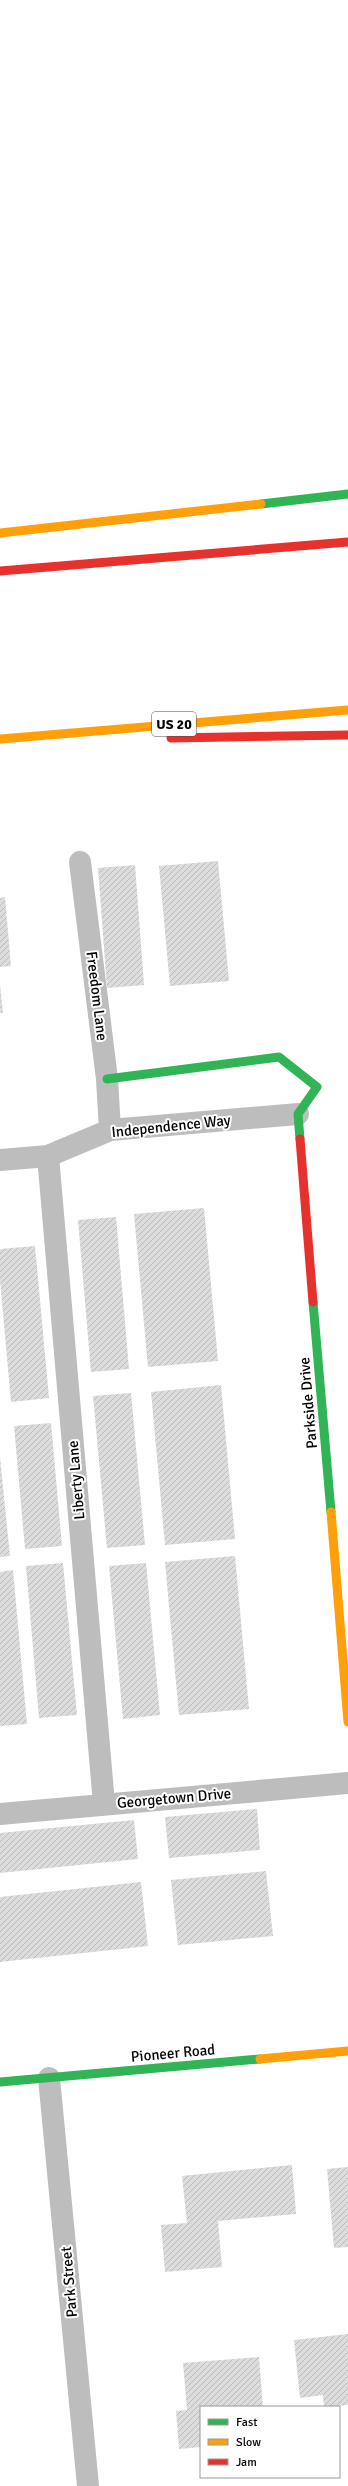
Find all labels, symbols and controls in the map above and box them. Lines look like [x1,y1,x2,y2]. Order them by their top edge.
road number: US 20 [152,712,196,736]
street label: Freedom Lane [83,950,111,1042]
street label: Independence Way [111,1111,231,1141]
street label: Parkside Drive [295,1356,321,1450]
street label: Liberty Lane [64,1440,88,1520]
street label: Georgetown Drive [116,1784,232,1812]
street label: Pioneer Road [130,2040,216,2066]
street label: Park Street [57,2246,81,2318]
legend [200,2406,340,2478]
text: Fast [236,2415,257,2430]
text: Slow [236,2435,261,2450]
text: Jam [236,2455,257,2470]

